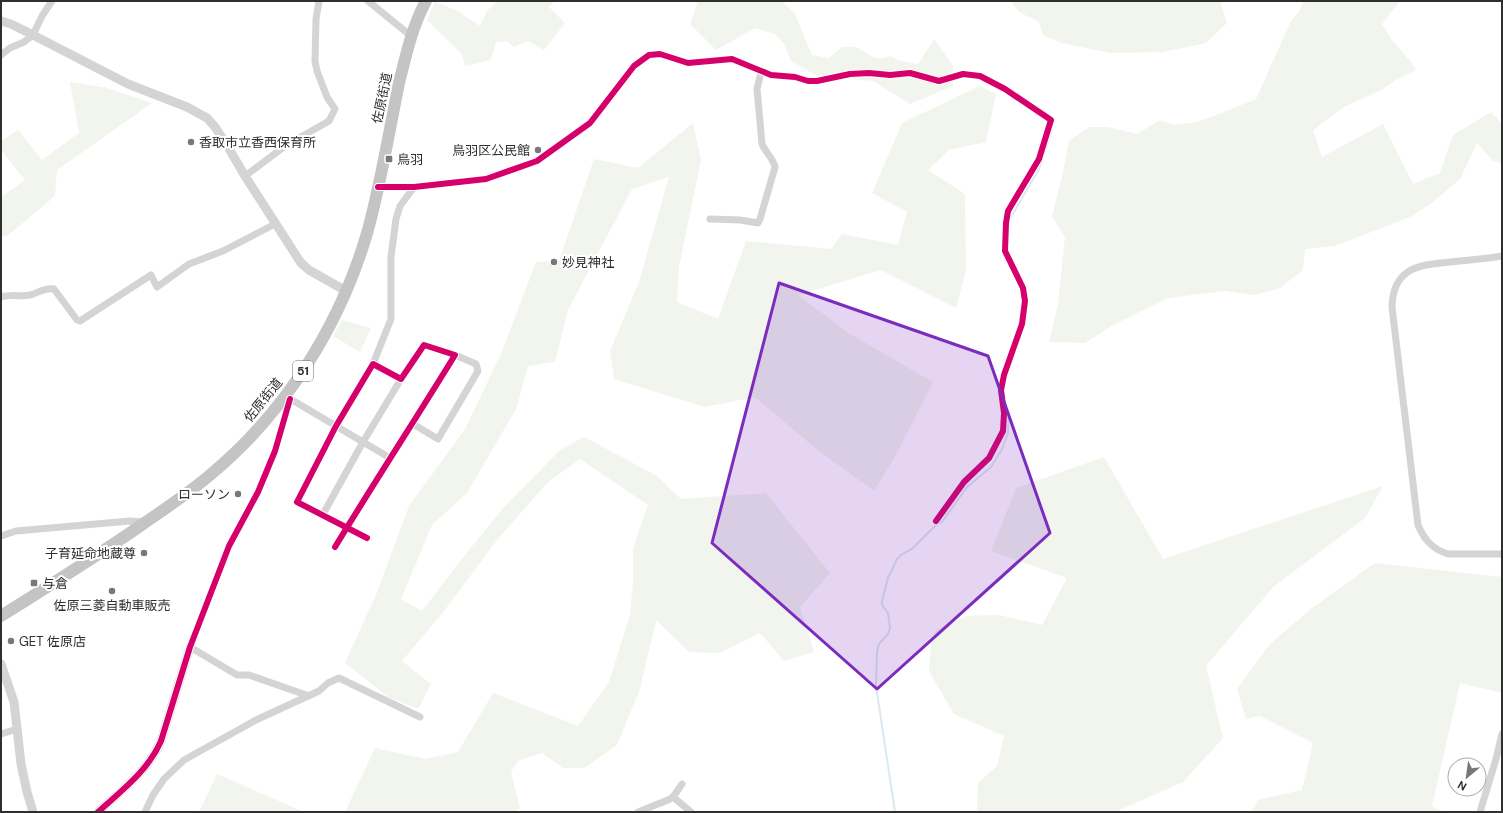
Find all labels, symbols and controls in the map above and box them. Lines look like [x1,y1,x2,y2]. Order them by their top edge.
street label: 佐原街道 [368,71,396,125]
place label: 香取市立香西保育所 [199,134,316,151]
marker: 香取市立香西保育所 [186,137,196,147]
place label: 鳥羽区公民館 [452,142,530,159]
marker: 鳥羽区公民館 [533,145,543,155]
place label: 鳥羽 [397,151,423,168]
marker: 鳥羽 [384,154,394,164]
place label: 妙見神社 [562,254,614,271]
marker: 妙見神社 [549,257,559,267]
road number: 51 [293,361,313,381]
street label: 佐原街道 [240,374,286,426]
place label: ローソン [178,486,230,503]
marker: ローソン [233,489,243,499]
place label: 子育延命地蔵尊 [45,545,136,562]
marker: 子育延命地蔵尊 [139,548,149,558]
place label: 与倉 [42,575,68,592]
marker: 与倉 [29,578,39,588]
marker: 佐原三菱自動車販売 [107,586,117,596]
place label: 佐原三菱自動車販売 [53,597,171,614]
place label: GET 佐原店 [19,633,86,650]
marker: GET 佐原店 [6,636,16,646]
north arrow [1447,757,1487,797]
text: N [1455,778,1469,794]

